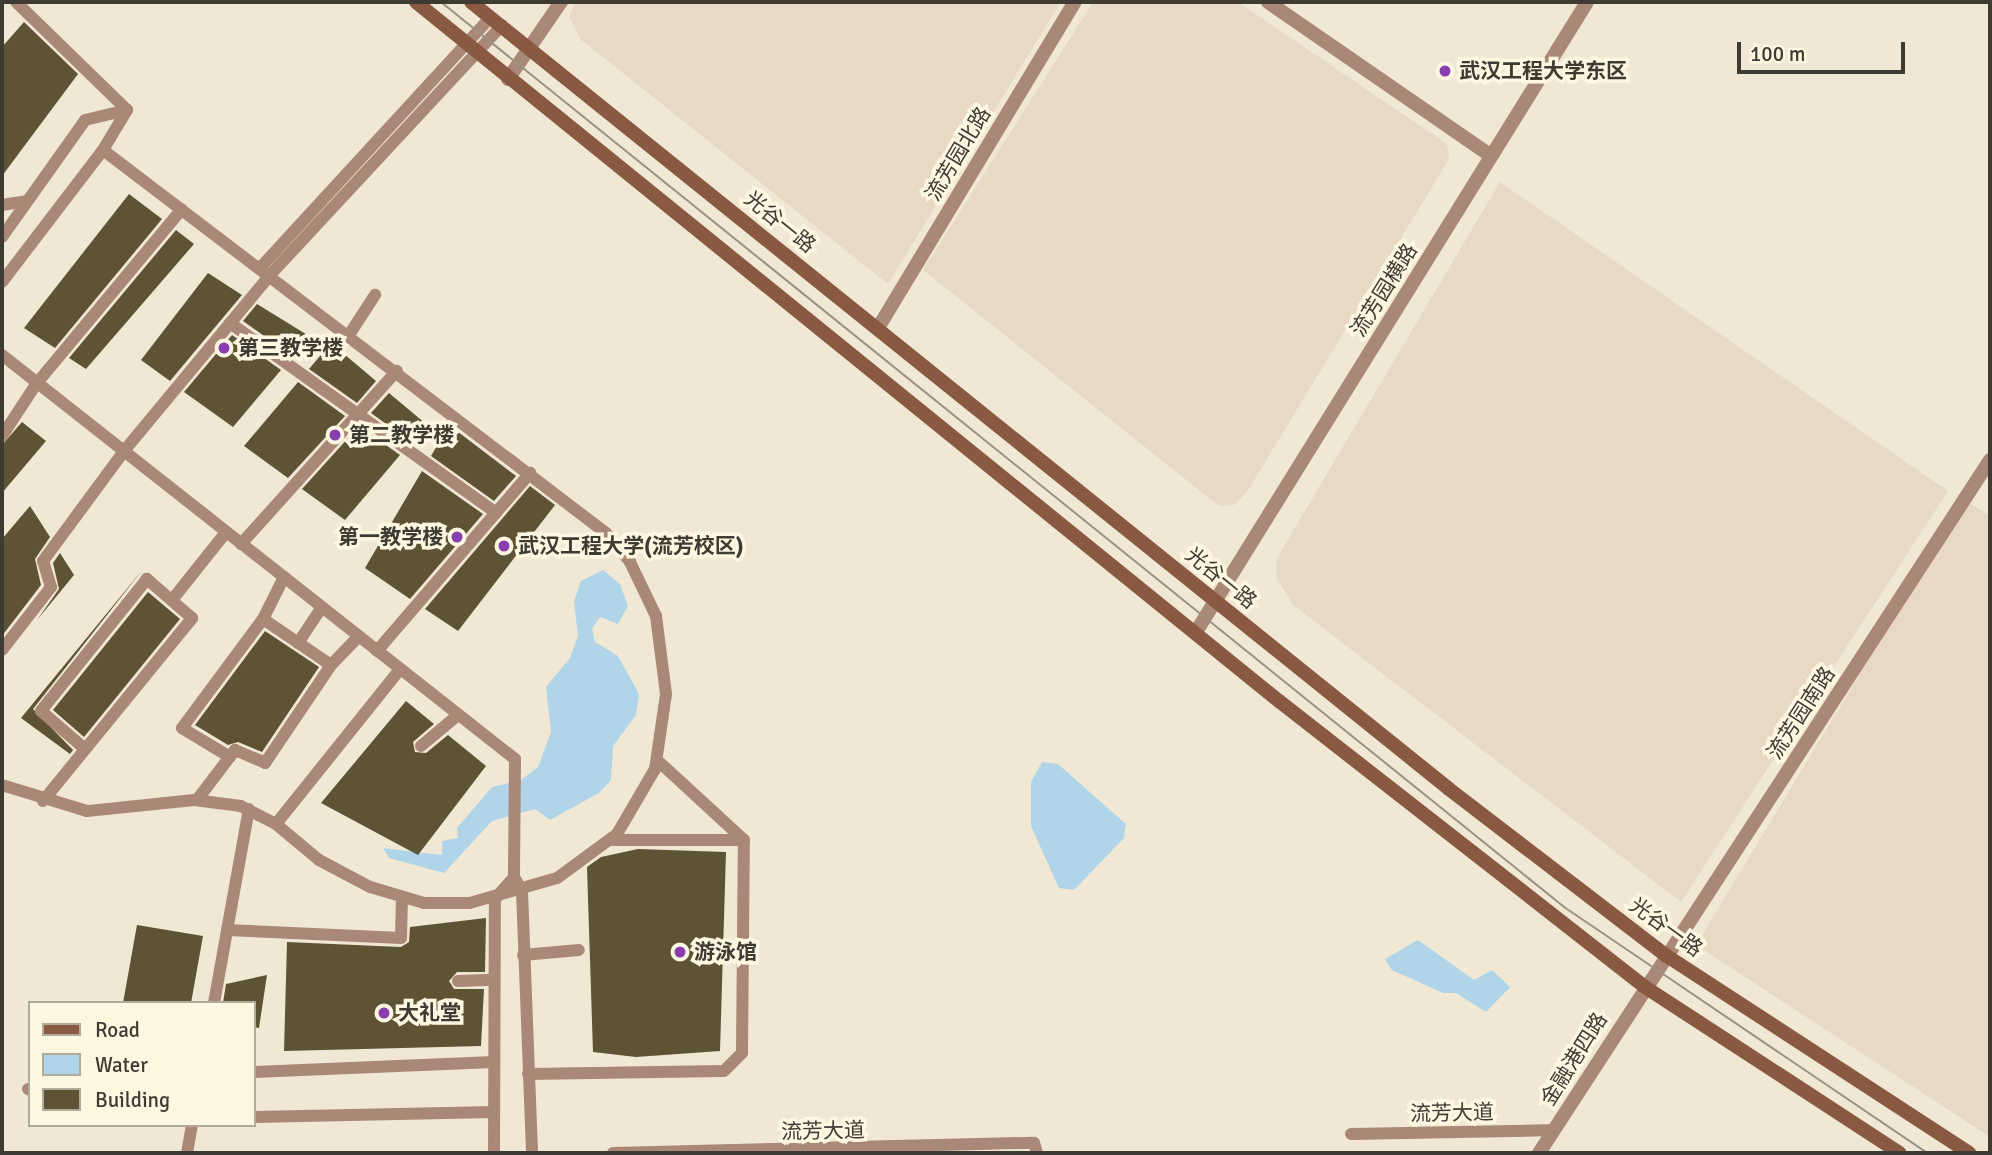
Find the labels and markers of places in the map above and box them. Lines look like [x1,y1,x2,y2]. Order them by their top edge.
place label: 武汉工程大学东区 [1459,58,1627,84]
marker: 武汉工程大学东区 [1437,63,1453,79]
place label: 第三教学楼 [238,335,343,361]
marker: 第三教学楼 [216,340,232,356]
place label: 第二教学楼 [349,422,454,448]
marker: 第二教学楼 [327,427,343,443]
place label: 第一教学楼 [338,524,443,550]
marker: 第一教学楼 [449,529,465,545]
place label: 武汉工程大学(流芳校区) [518,533,744,559]
marker: 武汉工程大学(流芳校区) [496,538,512,554]
place label: 游泳馆 [694,939,757,965]
marker: 游泳馆 [672,944,688,960]
place label: 大礼堂 [398,1000,461,1026]
marker: 大礼堂 [376,1005,392,1021]

